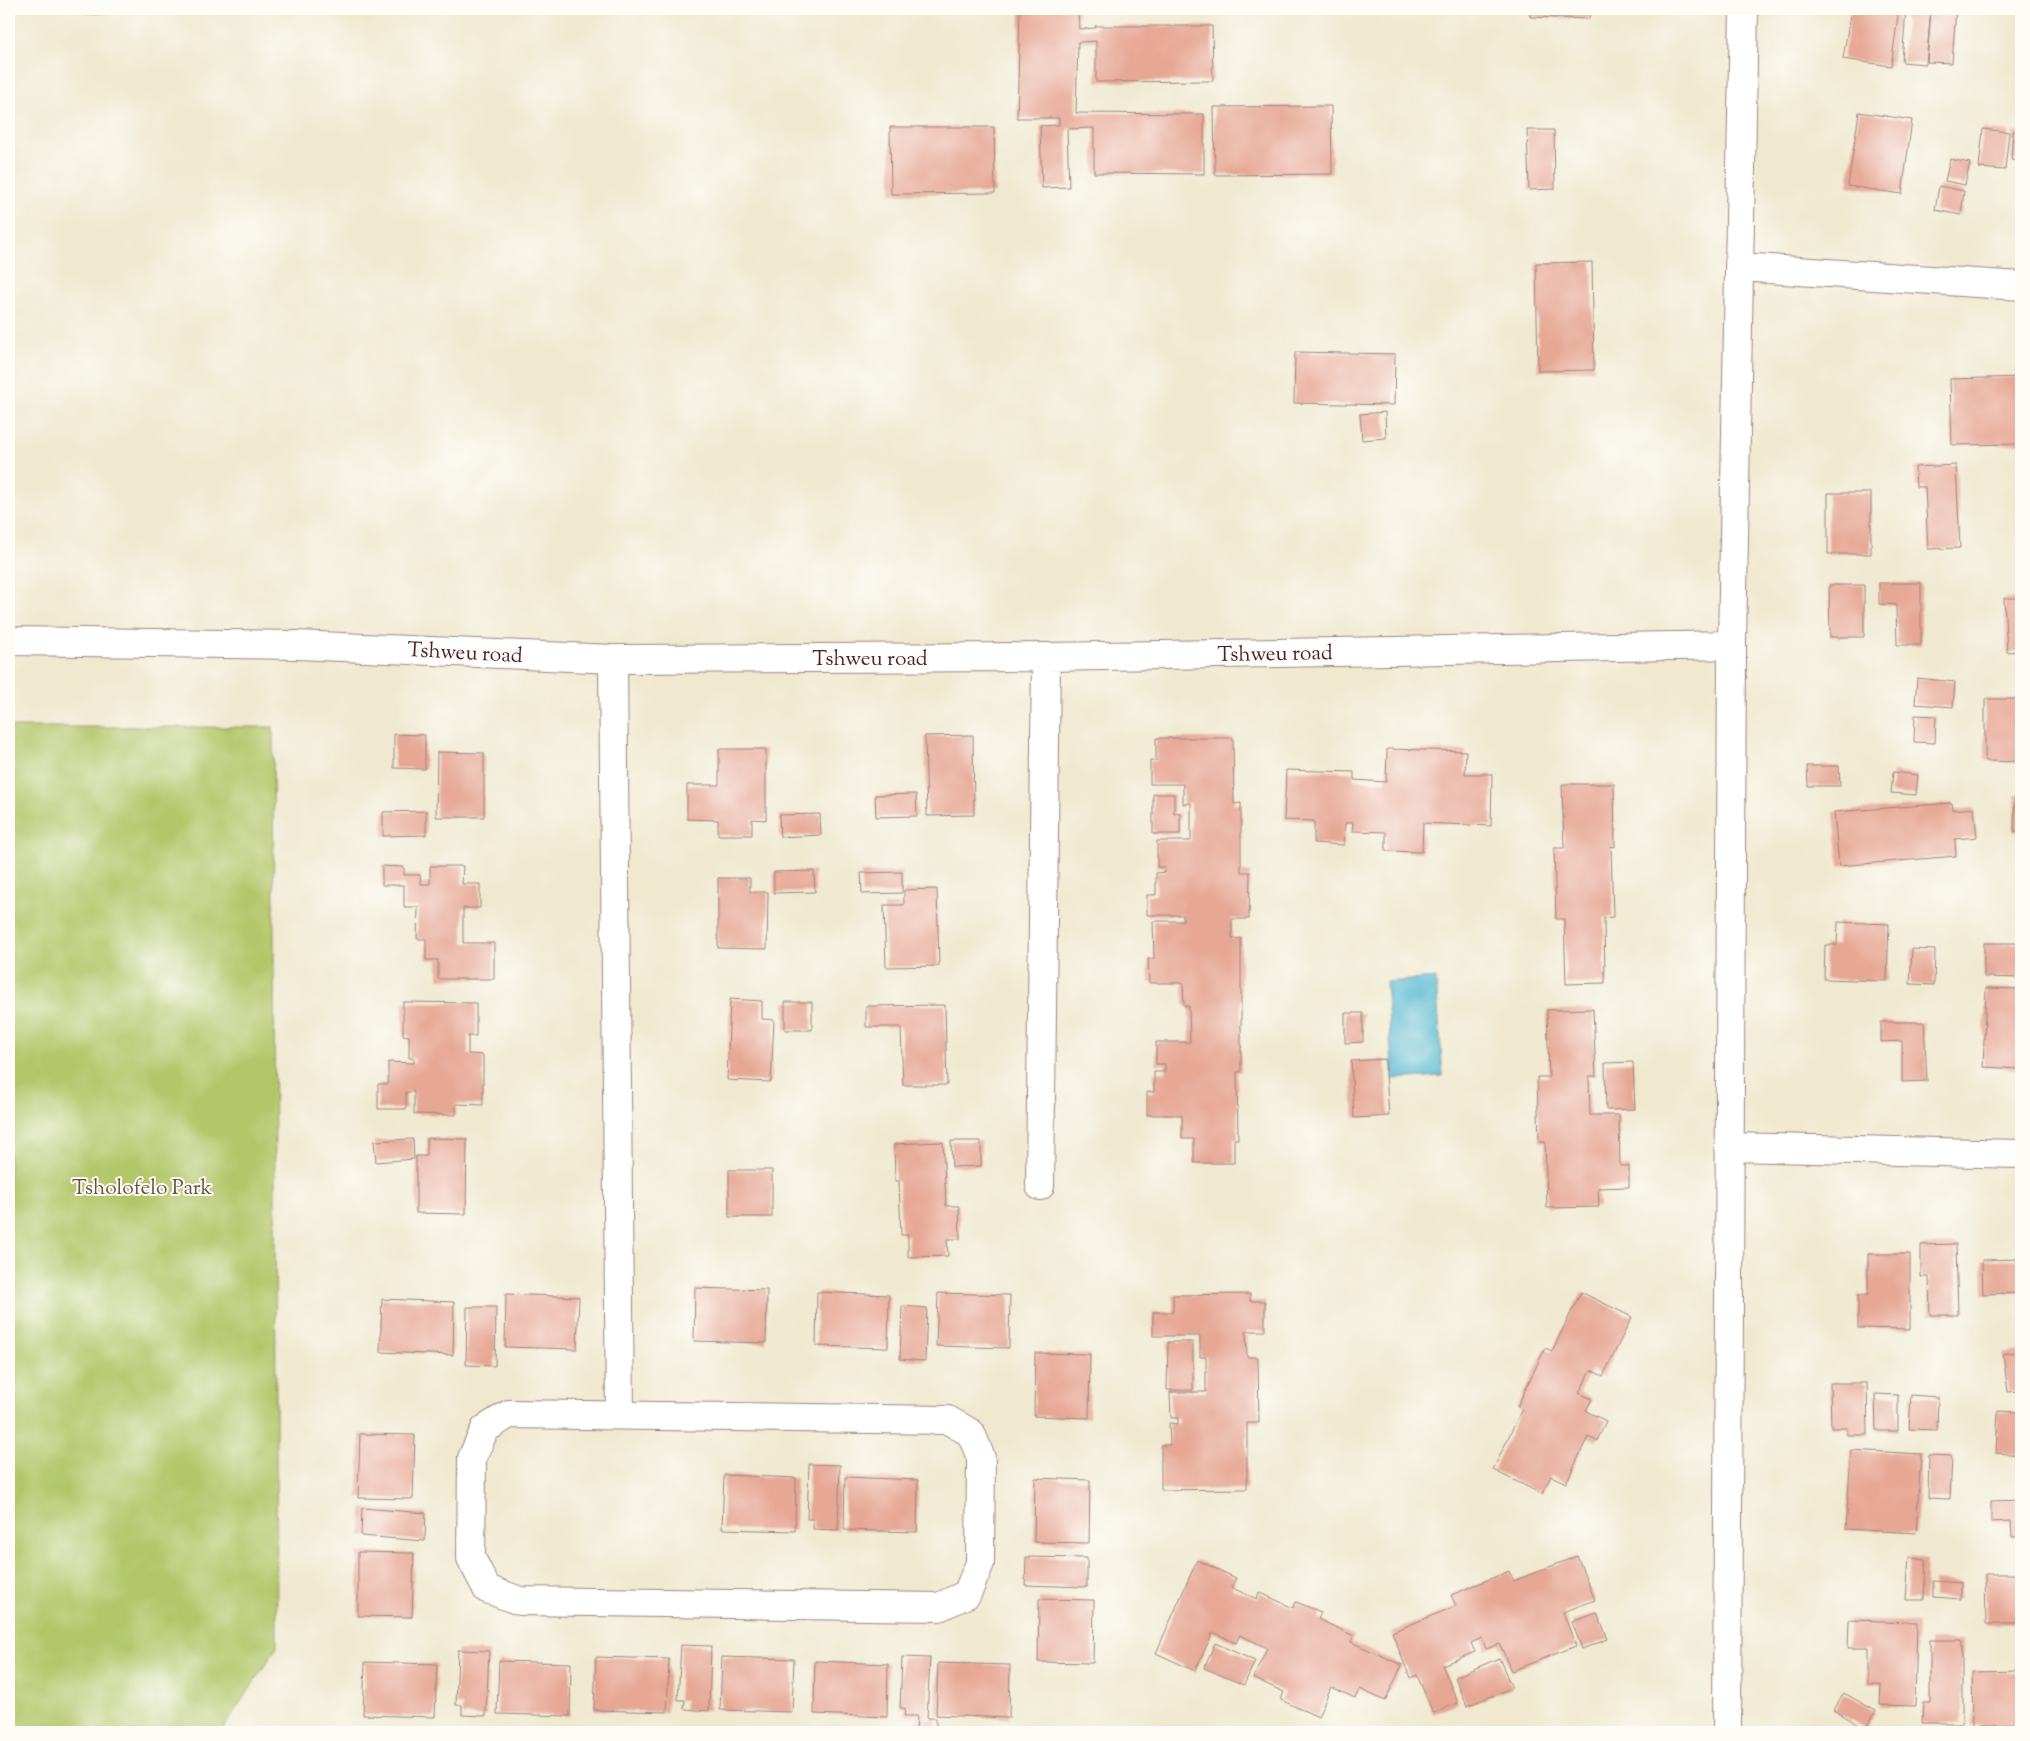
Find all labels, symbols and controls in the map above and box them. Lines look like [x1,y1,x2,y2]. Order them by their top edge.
street label: Tshweu road [407,636,523,672]
street label: Tshweu road [1217,639,1333,671]
street label: Tshweu road [812,645,928,675]
park label: Tsholofelo Park [72,1174,213,1204]

